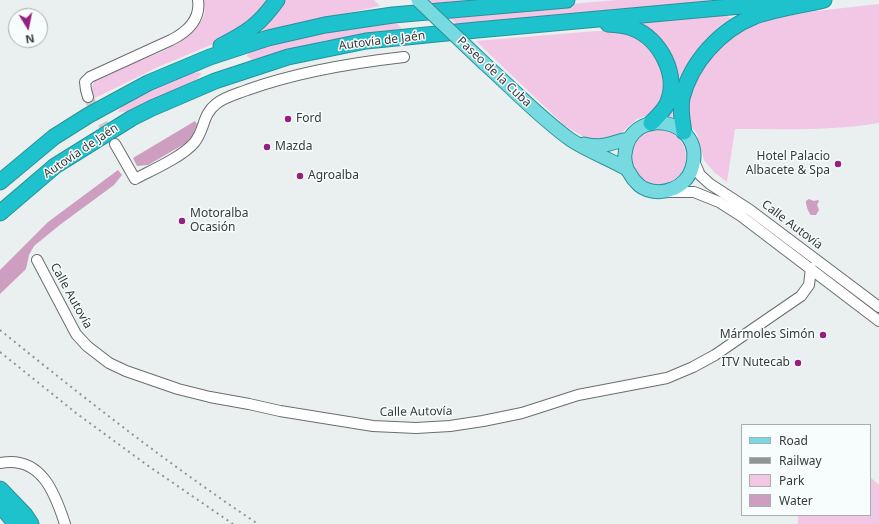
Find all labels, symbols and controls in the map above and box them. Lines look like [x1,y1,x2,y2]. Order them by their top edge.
north arrow [8,8,48,48]
street label: Autovía de Jaén [338,29,426,53]
text: N [24,31,36,47]
street label: Paseo de la Cuba [454,34,534,110]
place label: Ford [296,112,322,126]
marker: Ford [283,114,293,124]
street label: Autovía de Jaén [41,121,121,181]
place label: Mazda [275,140,312,154]
marker: Mazda [262,142,272,152]
place label: Hotel Palacio Albacete & Spa [746,150,830,178]
marker: Hotel Palacio Albacete & Spa [833,159,843,169]
place label: Agroalba [308,169,359,183]
marker: Agroalba [295,171,305,181]
street label: Calle Autovía [759,197,825,253]
place label: Motoralba Ocasión [190,207,248,235]
marker: Motoralba Ocasión [177,216,187,226]
street label: Calle Autovía [47,261,95,331]
place label: Mármoles Simón [720,328,815,342]
marker: Mármoles Simón [818,330,828,340]
place label: ITV Nutecab [721,356,790,370]
marker: ITV Nutecab [793,358,803,368]
street label: Calle Autovía [380,404,452,420]
legend [741,424,871,516]
text: Road [779,432,808,449]
text: Railway [779,452,822,469]
text: Park [779,472,804,489]
text: Water [779,492,813,509]

